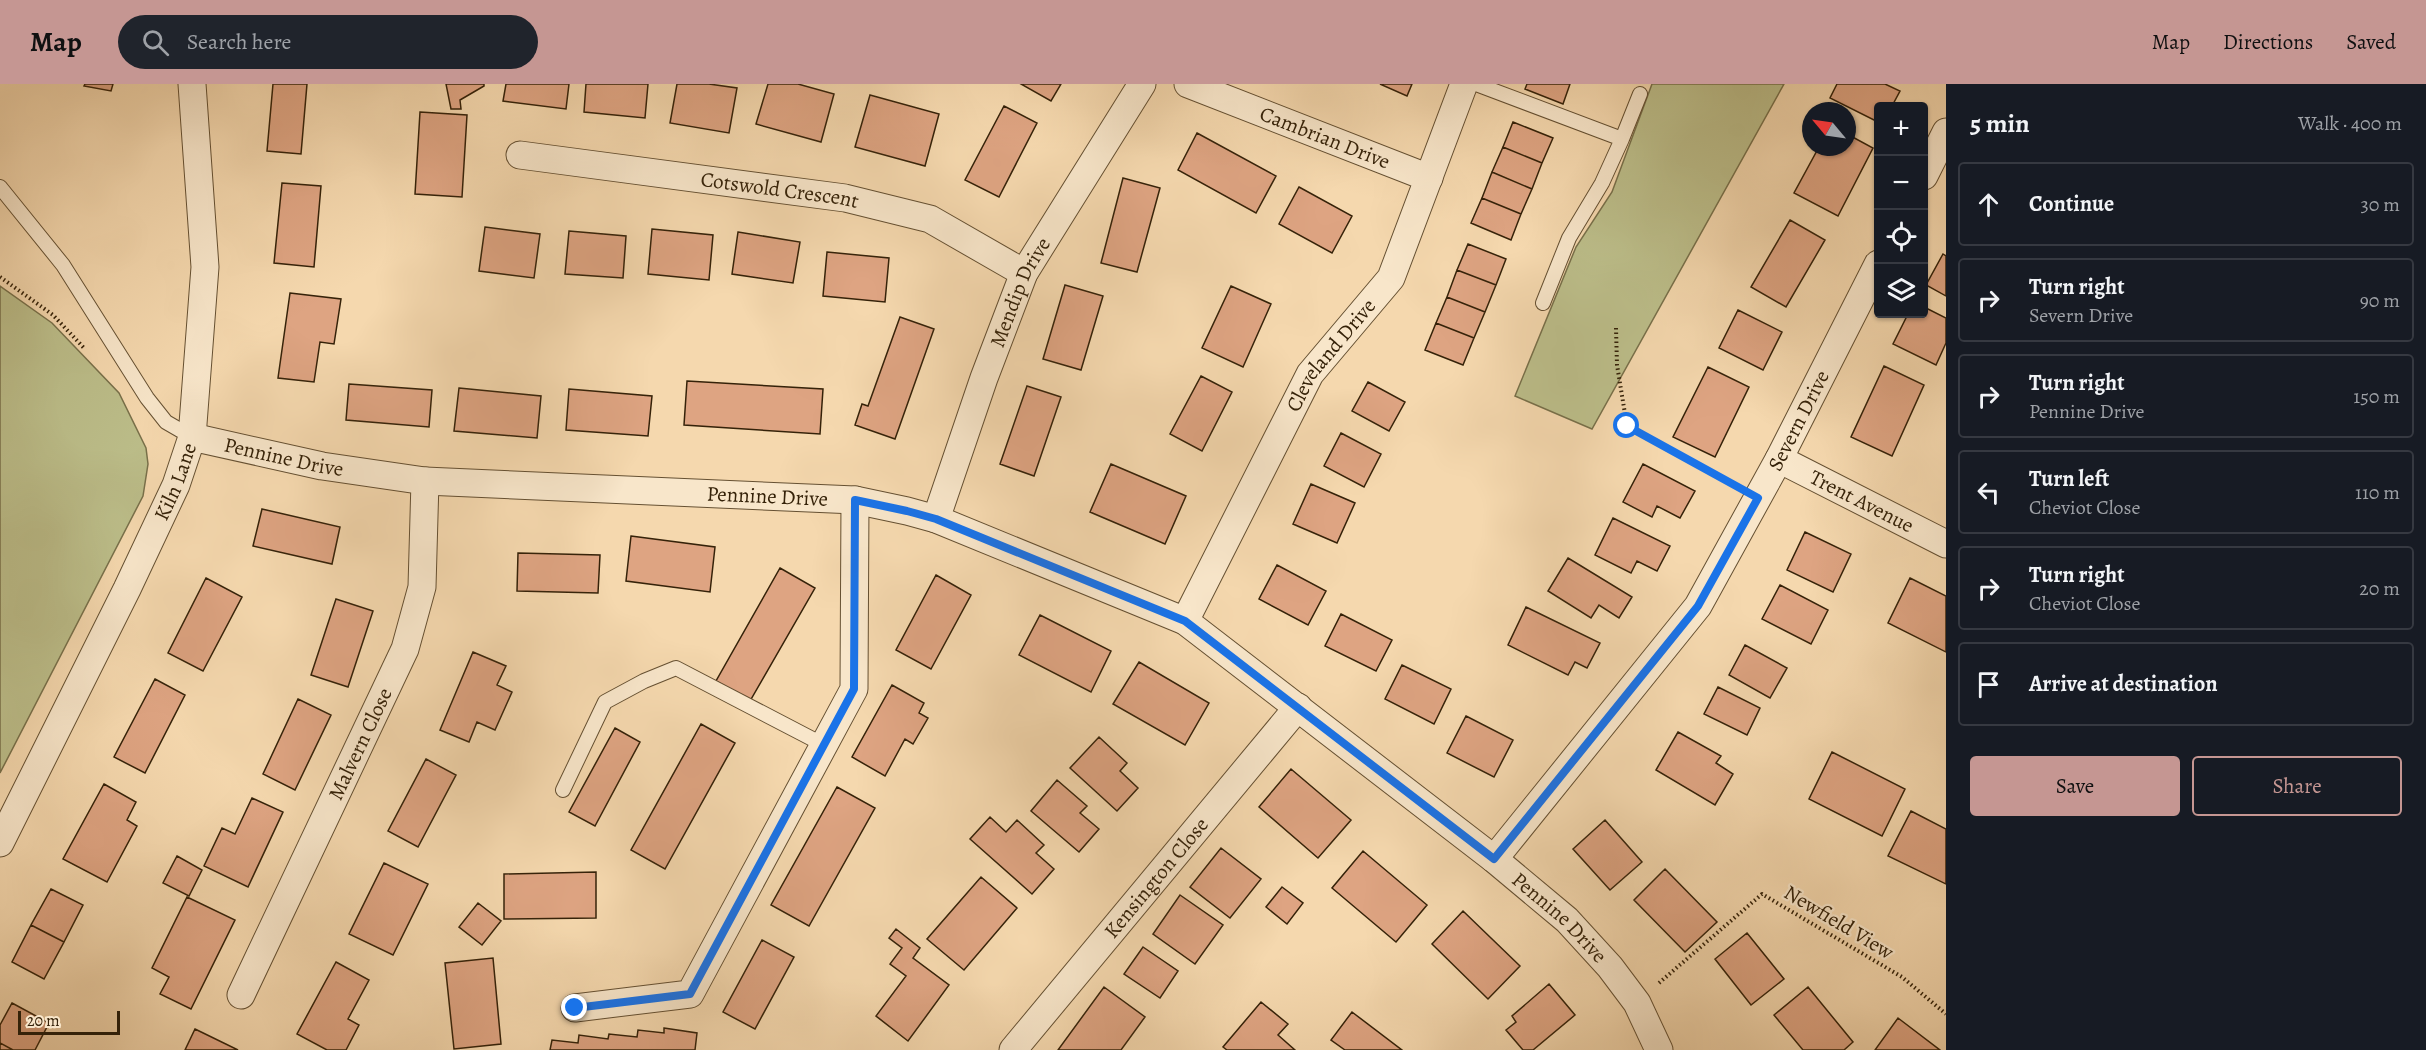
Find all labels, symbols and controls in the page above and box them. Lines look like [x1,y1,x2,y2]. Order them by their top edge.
search box [118,15,538,69]
text: Map [30,23,82,61]
icon: search [139,26,172,59]
text: Search here [187,27,291,57]
text: Map [2152,28,2190,56]
text: Directions [2223,28,2313,56]
text: Saved [2346,28,2396,56]
street label: Cambrian Drive [1256,99,1394,175]
north arrow [1802,102,1856,156]
map controls [1874,102,1928,318]
button: + [1874,102,1928,156]
text: 5 min [1970,106,2030,141]
text: Walk · 400 m [2298,110,2402,137]
button: − [1874,156,1928,210]
street label: Cotswold Crescent [699,165,862,215]
icon: ahead [1972,188,2005,221]
text: Continue [2029,189,2114,219]
text: 30 m [2360,191,2400,218]
button: locate [1874,210,1928,264]
street label: Mendip Drive [983,232,1057,351]
button: layers [1874,264,1928,318]
text: Turn right [2029,272,2125,302]
icon: right [1972,284,2005,317]
text: 90 m [2360,287,2400,314]
street label: Cleveland Drive [1279,293,1382,416]
text: Severn Drive [2029,302,2133,329]
street label: Severn Drive [1761,365,1836,476]
text: Turn right [2029,368,2125,398]
icon: right [1972,380,2005,413]
text: 150 m [2353,383,2400,410]
text: Pennine Drive [2029,398,2144,425]
route start [1613,412,1639,438]
street label: Pennine Drive [221,431,345,483]
street label: Kiln Lane [147,439,203,525]
street label: Trent Avenue [1805,463,1919,539]
text: Turn left [2029,464,2109,494]
icon: left [1972,476,2005,509]
street label: Pennine Drive [706,479,829,513]
text: 110 m [2355,479,2400,506]
text: Cheviot Close [2029,494,2141,521]
text: Turn right [2029,560,2125,590]
icon: right [1972,572,2005,605]
text: 20 m [2359,575,2400,602]
text: Cheviot Close [2029,590,2141,617]
icon: arrive [1972,668,2005,701]
text: Arrive at destination [2029,669,2218,699]
street label: Malvern Close [321,683,399,805]
button: Save [1970,756,2180,816]
button: Share [2192,756,2402,816]
street label: Kensington Close [1098,811,1215,944]
street label: Pennine Drive [1506,866,1613,969]
street label: Newfield View [1779,878,1899,966]
route end [561,994,587,1020]
scale bar [18,1008,120,1036]
text: 20 m [27,1010,60,1032]

